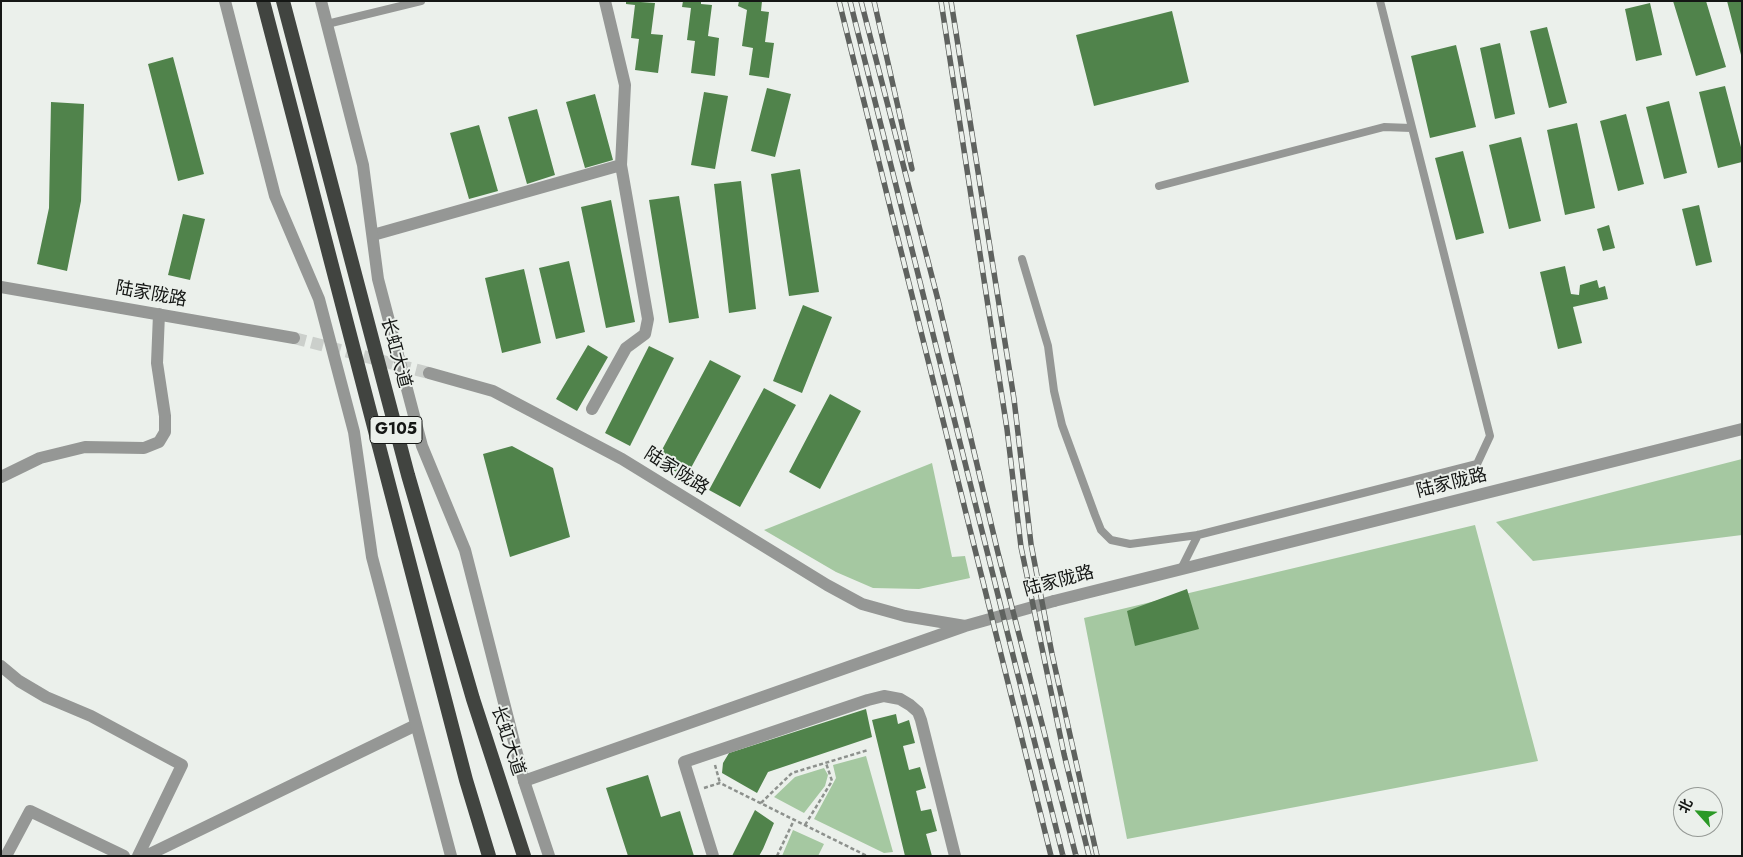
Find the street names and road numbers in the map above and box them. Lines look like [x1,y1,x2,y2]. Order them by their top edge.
street label: 陆家陇路 [114,278,188,312]
street label: 长虹大道 [375,315,415,391]
road number: G105 [370,416,422,444]
street label: 陆家陇路 [640,444,712,500]
street label: 陆家陇路 [1414,465,1490,503]
street label: 陆家陇路 [1021,562,1097,602]
street label: 长虹大道 [486,703,528,779]

